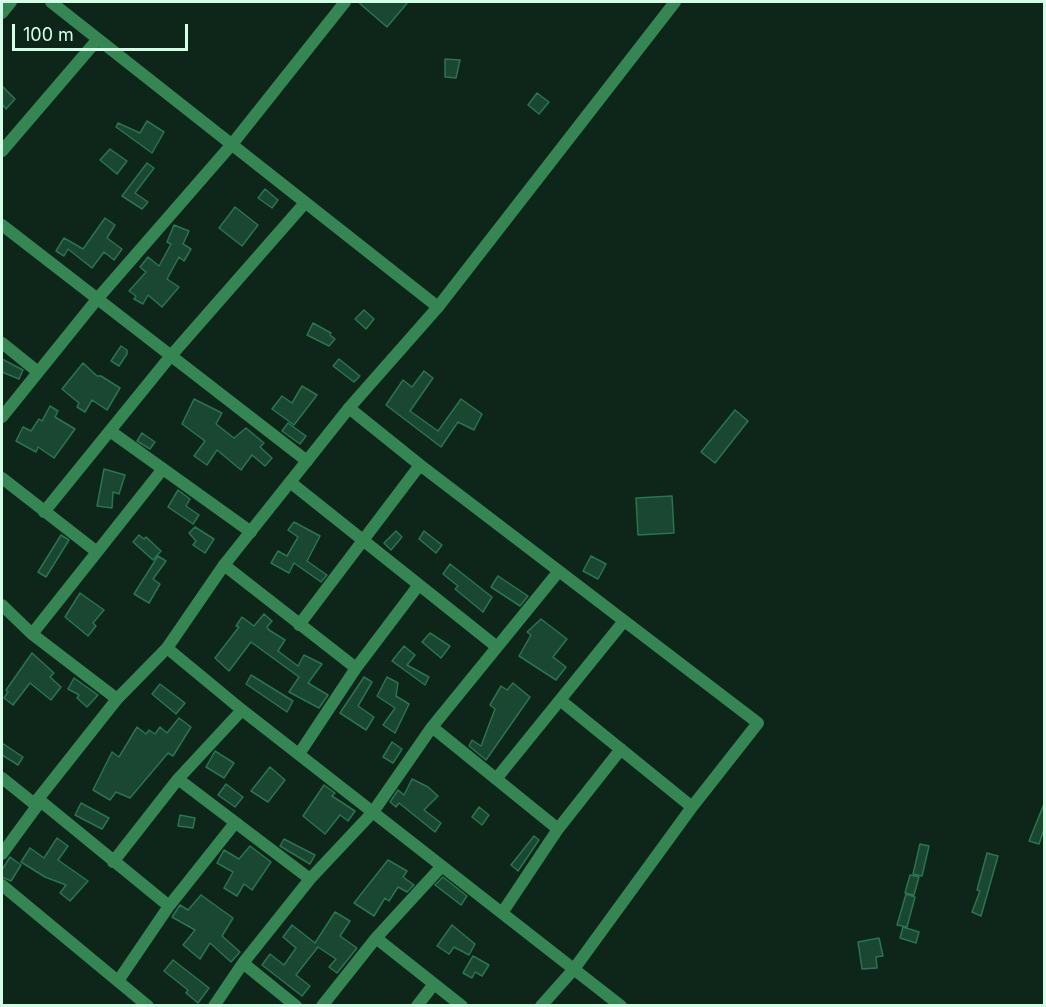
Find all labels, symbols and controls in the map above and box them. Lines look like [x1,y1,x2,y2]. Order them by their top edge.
scale bar [15,12,190,50]
text: 100 m [23,24,74,45]

